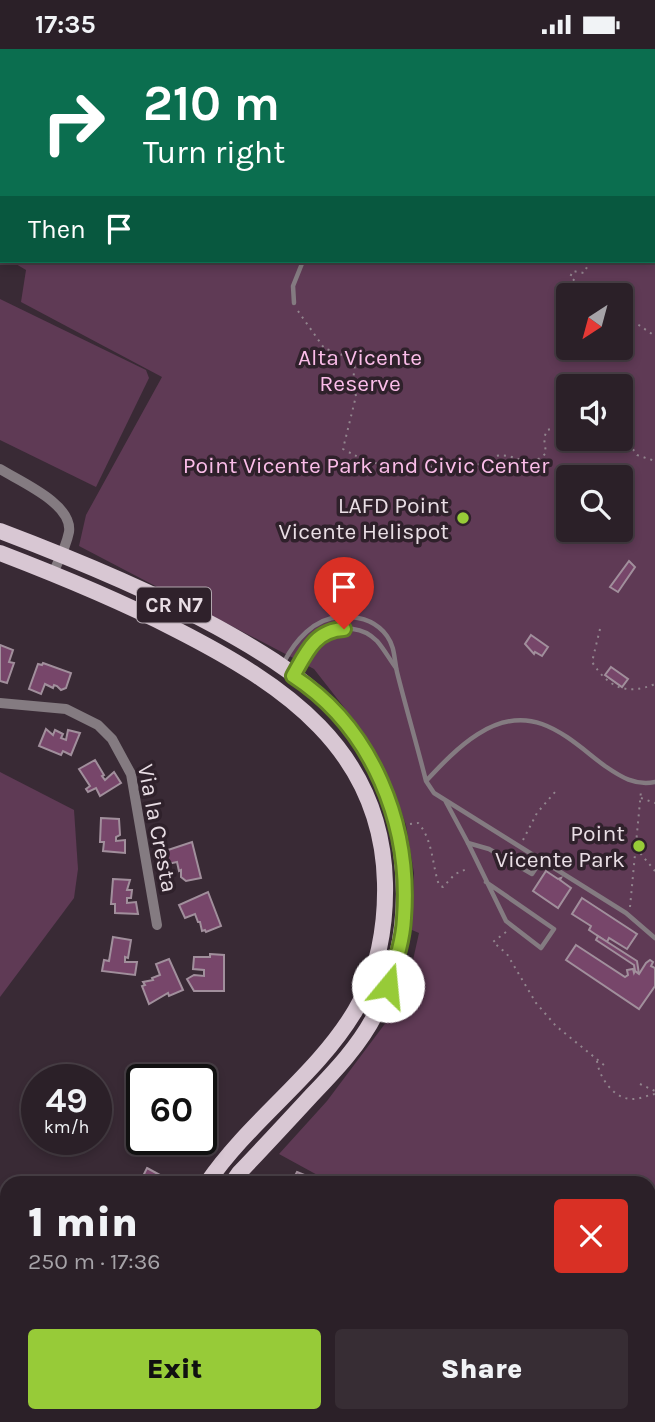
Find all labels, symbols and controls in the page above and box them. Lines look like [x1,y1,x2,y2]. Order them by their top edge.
text: 17:35 [35,9,96,40]
text: 210 m [143,75,280,132]
icon: right [28,77,119,168]
text: Turn right [143,134,285,171]
icon: arrive [100,210,138,248]
text: Then [28,214,86,245]
north arrow [556,283,634,361]
map controls [556,283,633,542]
park label: Alta Vicente Reserve [298,344,422,397]
button: sound [556,374,633,451]
park label: Point Vicente Park and Civic Center [183,452,550,479]
button: search [556,465,633,542]
place label: LAFD Point Vicente Helispot [279,492,449,545]
marker: LAFD Point Vicente Helispot [455,510,471,526]
pin [314,557,374,629]
icon: arrive [325,568,363,606]
road number: CR N7 [137,587,211,623]
street label: Via la Cresta [132,762,183,895]
place label: Point Vicente Park [495,820,625,873]
marker: Point Vicente Park [631,838,647,854]
position arrow [351,949,425,1023]
speed limit sign: 60 [126,1064,217,1155]
text: 49 [45,1080,88,1121]
text: km/h [44,1116,89,1138]
text: 1 min [28,1197,138,1247]
button: close [554,1199,628,1273]
text: 250 m · 17:36 [28,1248,160,1275]
button: Exit [28,1329,321,1409]
button: Share [335,1329,628,1409]

